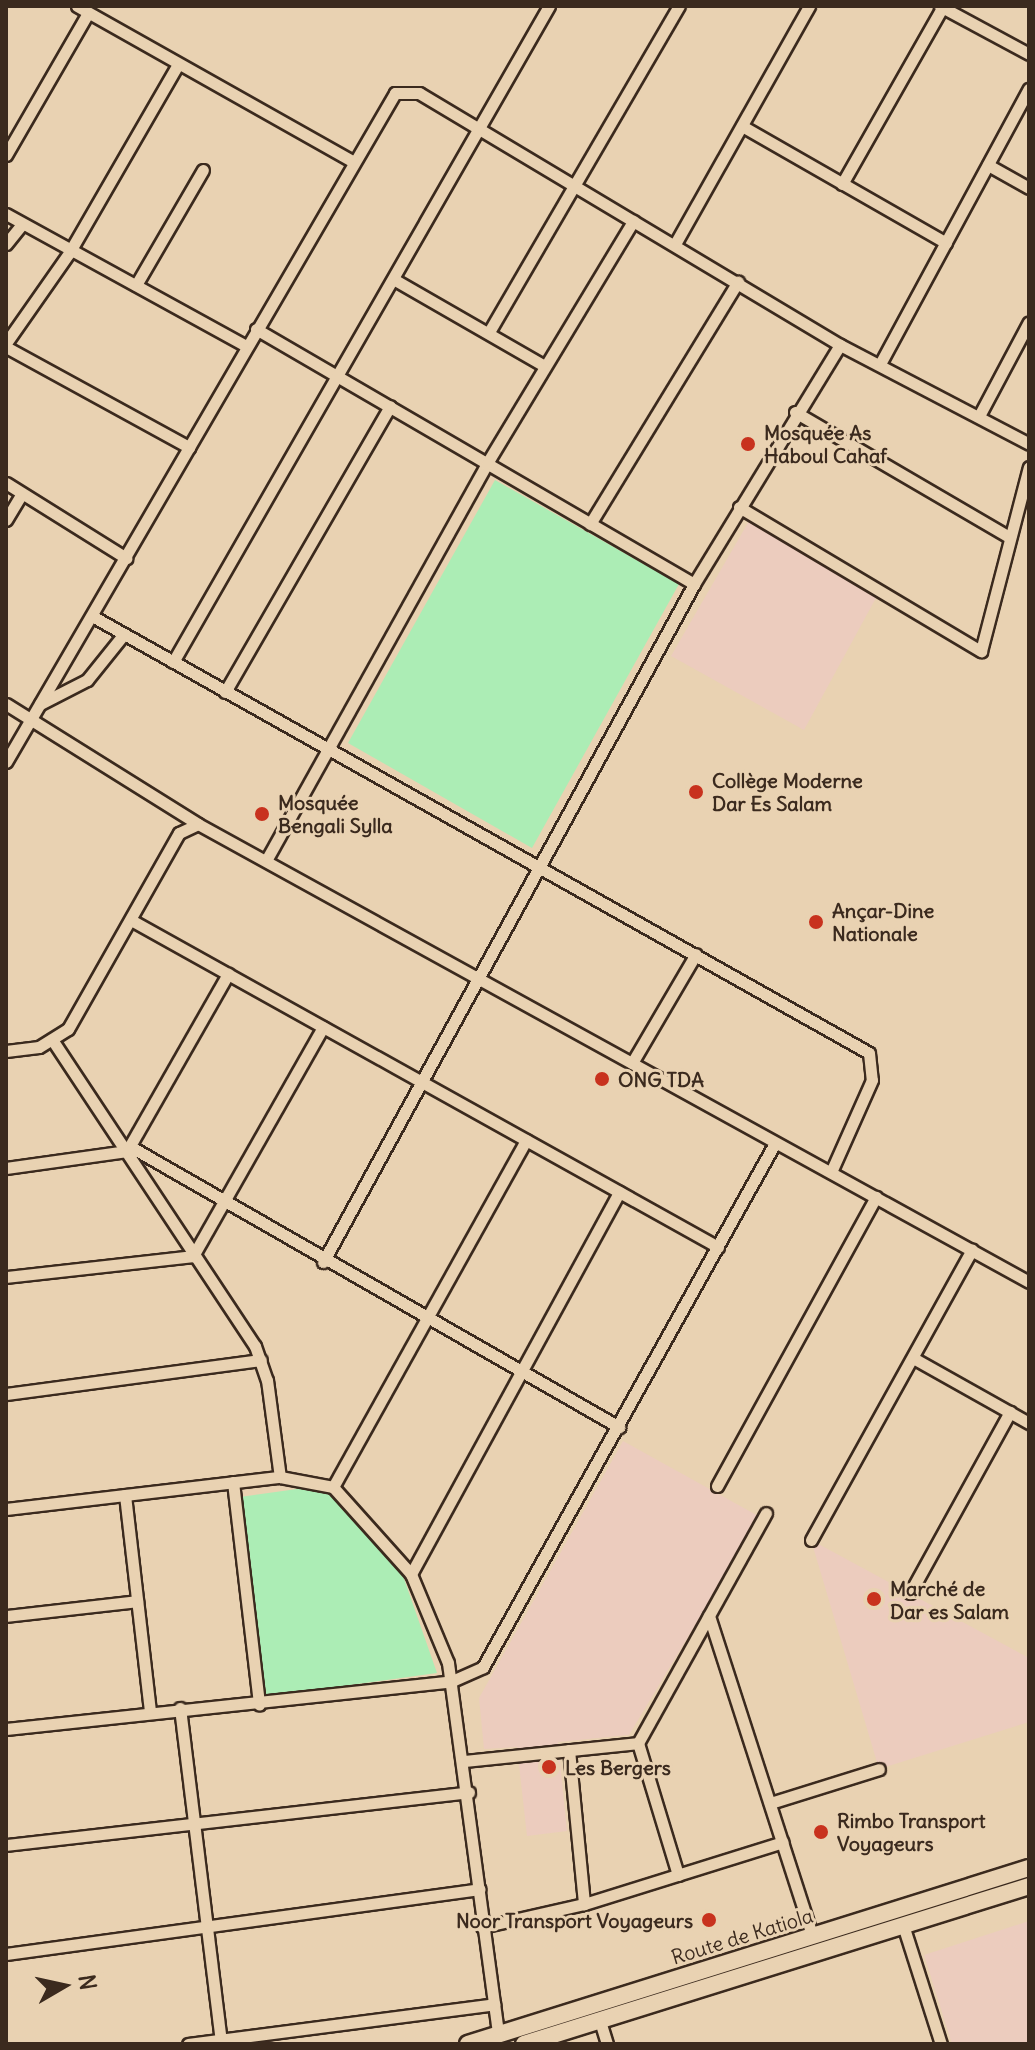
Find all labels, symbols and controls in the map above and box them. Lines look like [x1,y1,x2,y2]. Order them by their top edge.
place label: Mosquée As Haboul Cahaf [764,420,887,467]
marker: Mosquée As Haboul Cahaf [739,435,757,453]
place label: Collège Moderne Dar Es Salam [712,768,863,815]
marker: Collège Moderne Dar Es Salam [687,783,705,801]
place label: Mosquée Bengali Sylla [278,790,393,837]
marker: Mosquée Bengali Sylla [253,805,271,823]
place label: Ançar-Dine Nationale [832,898,934,945]
marker: Ançar-Dine Nationale [807,913,825,931]
place label: ONG TDA [618,1067,704,1091]
marker: ONG TDA [593,1070,611,1088]
place label: Marché de Dar es Salam [890,1576,1009,1623]
marker: Marché de Dar es Salam [865,1590,883,1608]
place label: Les Bergers [565,1755,671,1779]
marker: Les Bergers [540,1758,558,1776]
place label: Rimbo Transport Voyageurs [837,1808,985,1855]
marker: Rimbo Transport Voyageurs [812,1823,830,1841]
street label: Route de Katiola [668,1903,816,1969]
place label: Noor Transport Voyageurs [456,1908,693,1932]
marker: Noor Transport Voyageurs [700,1911,718,1929]
north arrow [24,1946,104,2026]
text: N [73,1973,103,1992]

